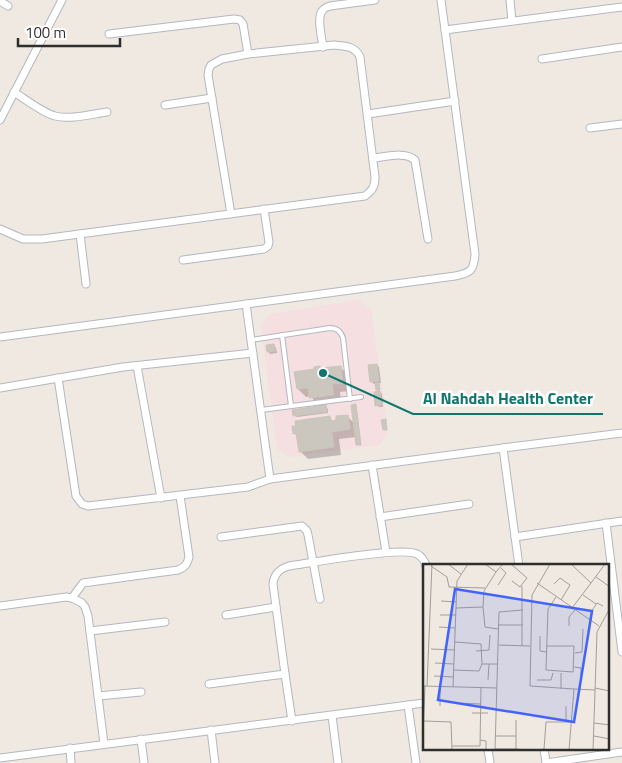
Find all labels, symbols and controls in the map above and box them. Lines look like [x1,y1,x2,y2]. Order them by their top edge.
scale bar [18,15,120,47]
text: 100 m [25,21,66,44]
callout: Al Nahdah Health Center [413,383,603,414]
text: Al Nahdah Health Center [423,386,593,410]
inset map [423,564,610,750]

